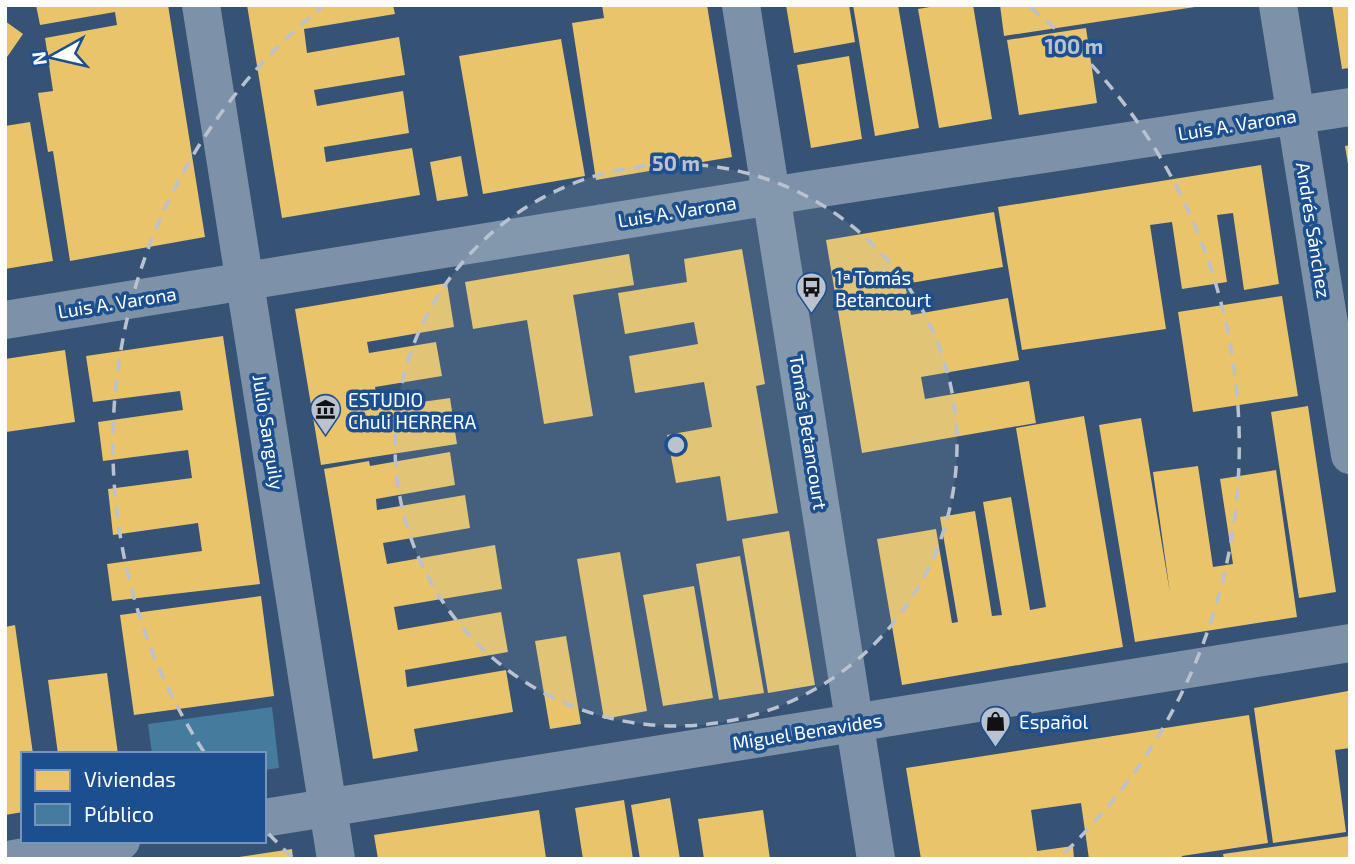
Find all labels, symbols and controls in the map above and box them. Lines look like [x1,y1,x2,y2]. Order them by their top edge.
north arrow [21,21,91,91]
text: 100 m [1045,33,1103,58]
text: N [26,50,51,67]
street label: Luis A. Varona [1176,103,1298,145]
text: 50 m [652,150,700,175]
street label: Andrés Sánchez [1292,160,1336,300]
street label: Luis A. Varona [616,190,738,232]
place label: 1ª Tomás Betancourt [835,266,931,311]
bus stop icon: 1ª Tomás Betancourt [795,271,829,315]
street label: Luis A. Varona [56,281,178,323]
street label: Tomás Betancourt [785,353,833,511]
street label: Julio Sanguily [249,373,289,491]
place label: ESTUDIO Chuli HERRERA [348,388,476,433]
museum icon: ESTUDIO Chuli HERRERA [308,393,342,437]
centre of rings [664,433,688,457]
shop icon: Español [979,704,1013,748]
street label: Miguel Benavides [730,708,884,754]
place label: Español [1019,710,1089,733]
legend [21,752,266,843]
text: Viviendas [84,766,176,791]
text: Público [84,801,154,826]

